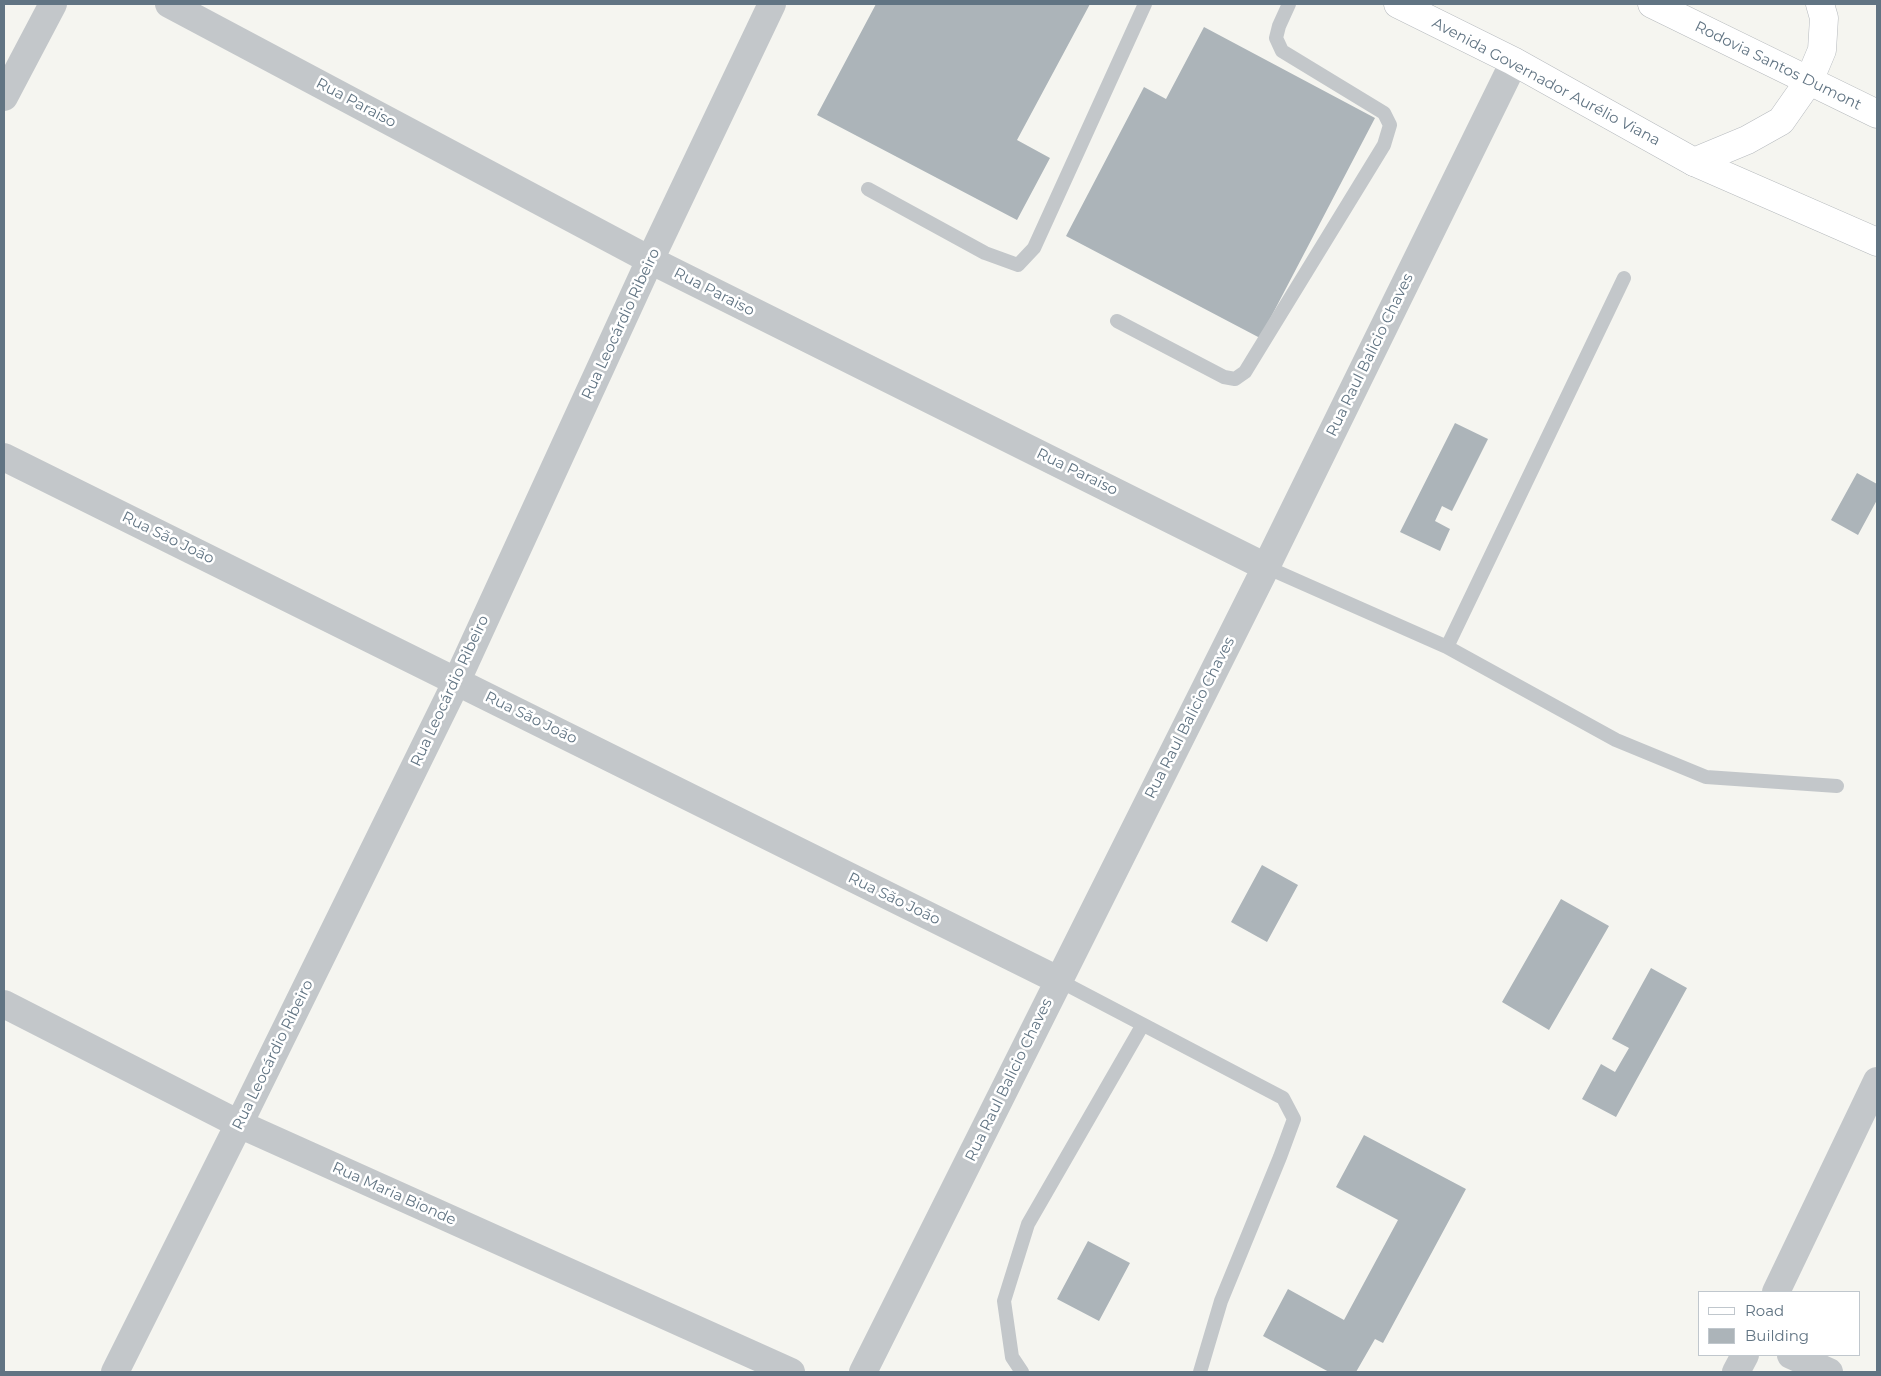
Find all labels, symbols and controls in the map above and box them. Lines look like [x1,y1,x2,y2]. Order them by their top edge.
street label: Avenida Governador Aurélio Viana [1429,14,1663,150]
street label: Rodovia Santos Dumont [1692,18,1864,114]
street label: Rua Paraiso [313,74,399,132]
street label: Rua Leocárdio Ribeiro [578,245,664,403]
street label: Rua Paraiso [671,264,757,320]
street label: Rua Raul Balicio Chaves [1323,271,1417,439]
street label: Rua Paraiso [1033,445,1121,499]
street label: Rua São João [119,508,217,568]
street label: Rua Leocárdio Ribeiro [407,612,493,770]
street label: Rua Raul Balicio Chaves [1141,634,1239,802]
street label: Rua São João [482,688,580,748]
street label: Rua São João [845,869,943,929]
street label: Rua Leocárdio Ribeiro [229,977,317,1133]
street label: Rua Raul Balicio Chaves [962,996,1056,1164]
street label: Rua Maria Bionde [329,1159,459,1229]
legend [1698,1291,1861,1356]
text: Road [1745,1301,1784,1320]
text: Building [1745,1326,1809,1345]

